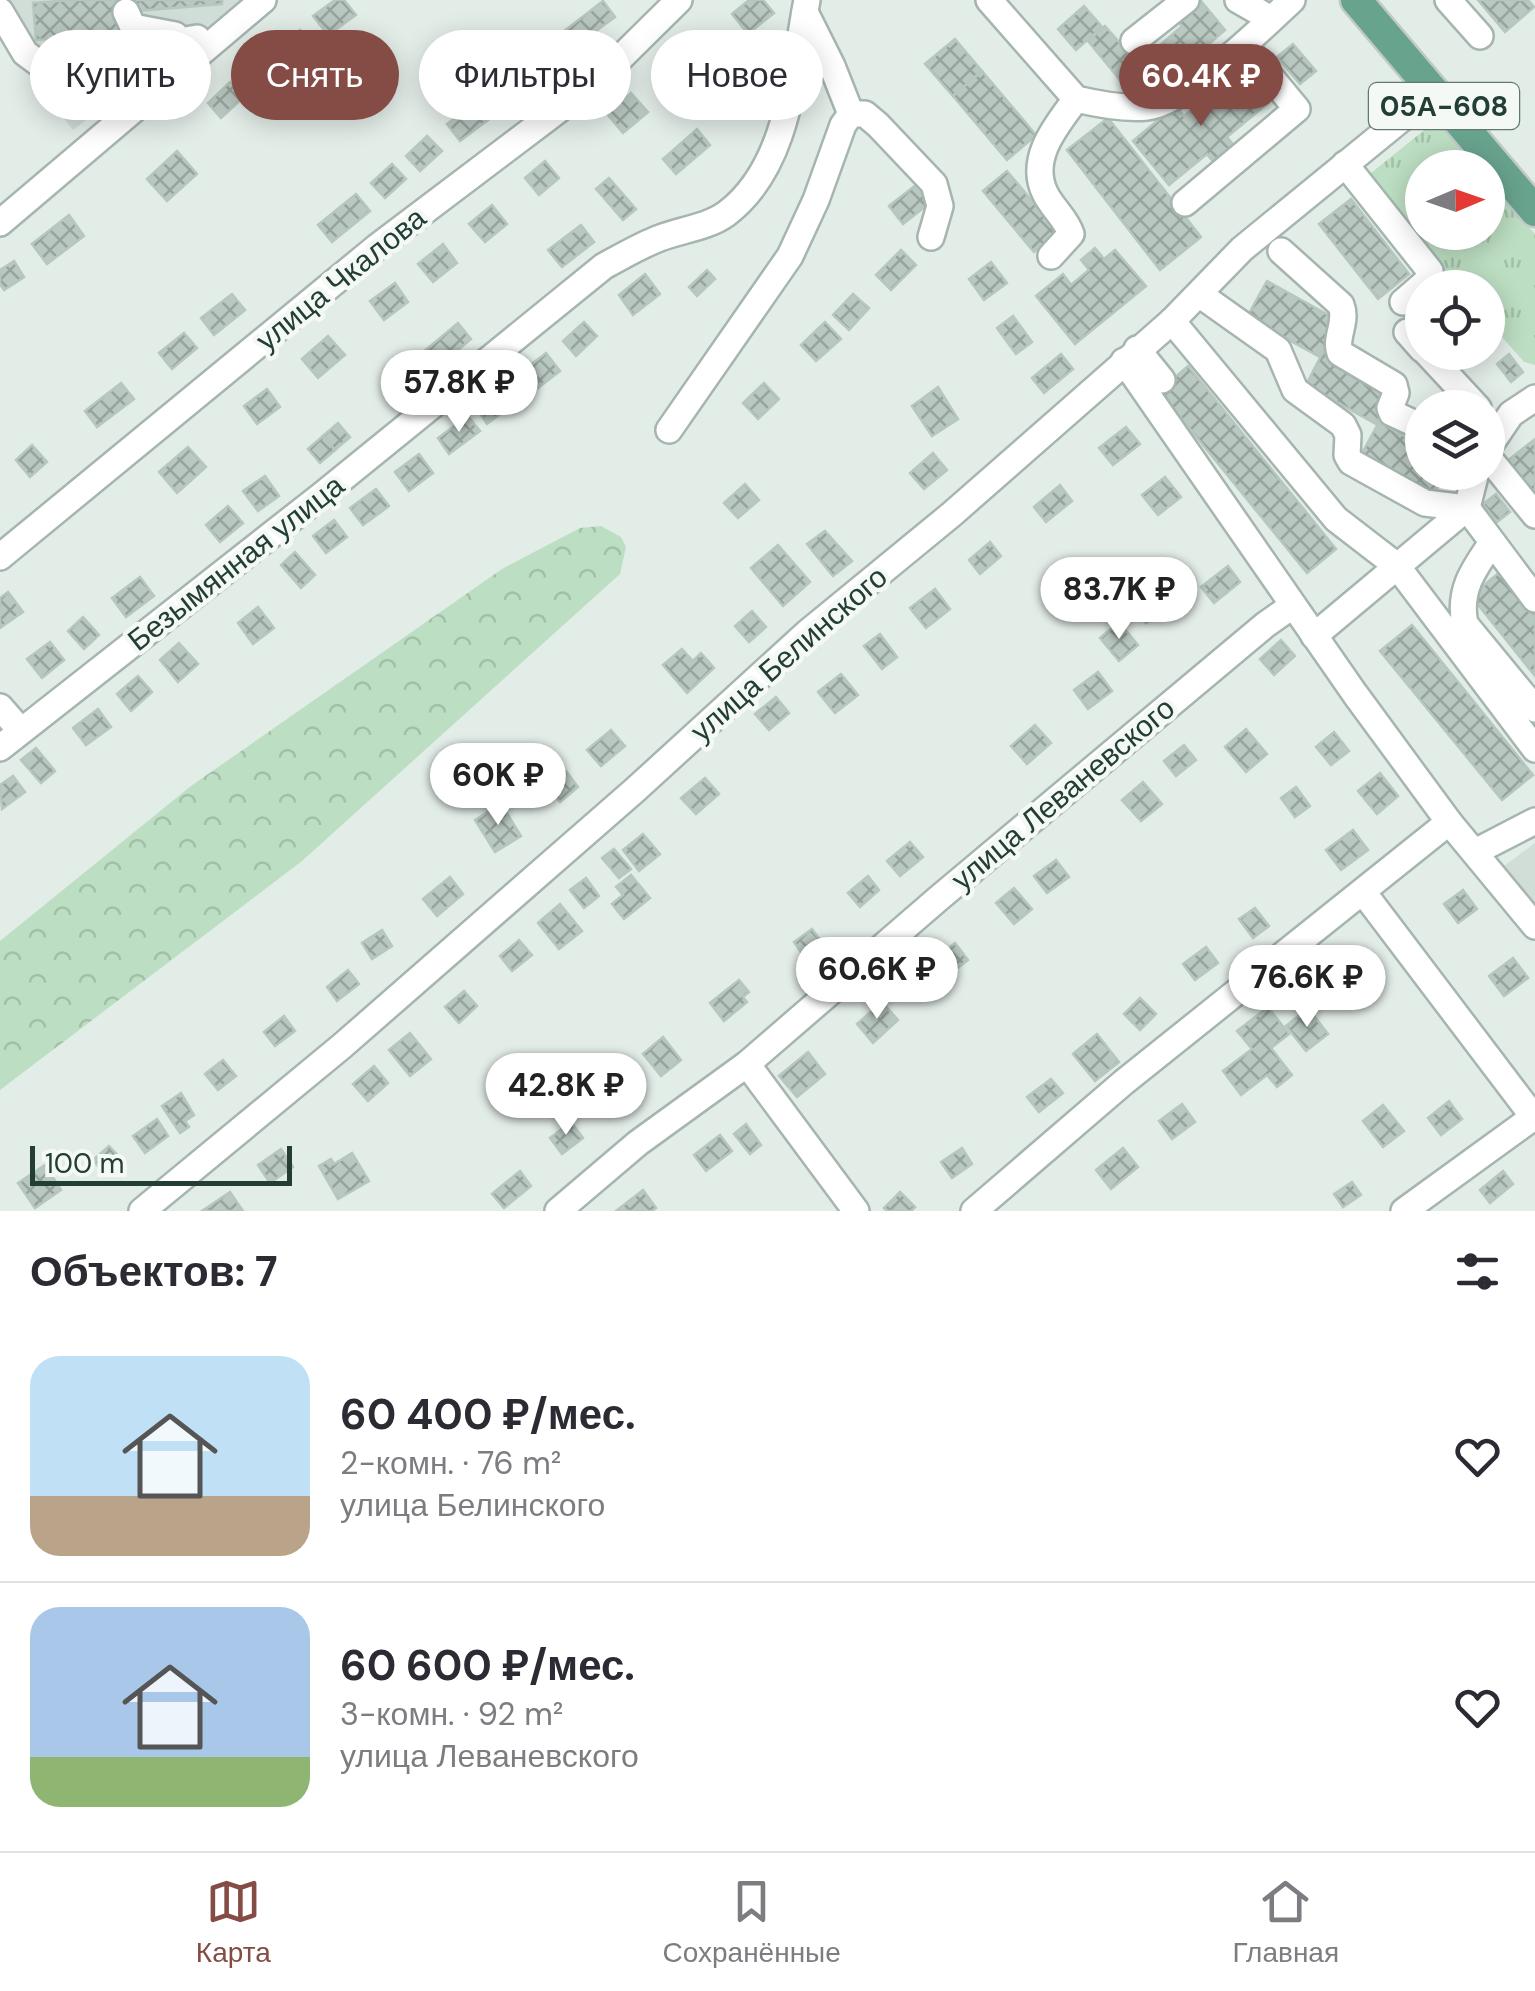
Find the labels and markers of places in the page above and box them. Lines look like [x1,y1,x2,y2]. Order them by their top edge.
pin: 60.4K ₽ [1109,44,1293,129]
pin: 57.8K ₽ [367,350,551,435]
pin: 83.7K ₽ [1027,557,1211,642]
pin: 60K ₽ [428,743,568,828]
pin: 60.6K ₽ [785,937,969,1022]
pin: 76.6K ₽ [1215,945,1399,1030]
pin: 42.8K ₽ [474,1053,658,1138]

